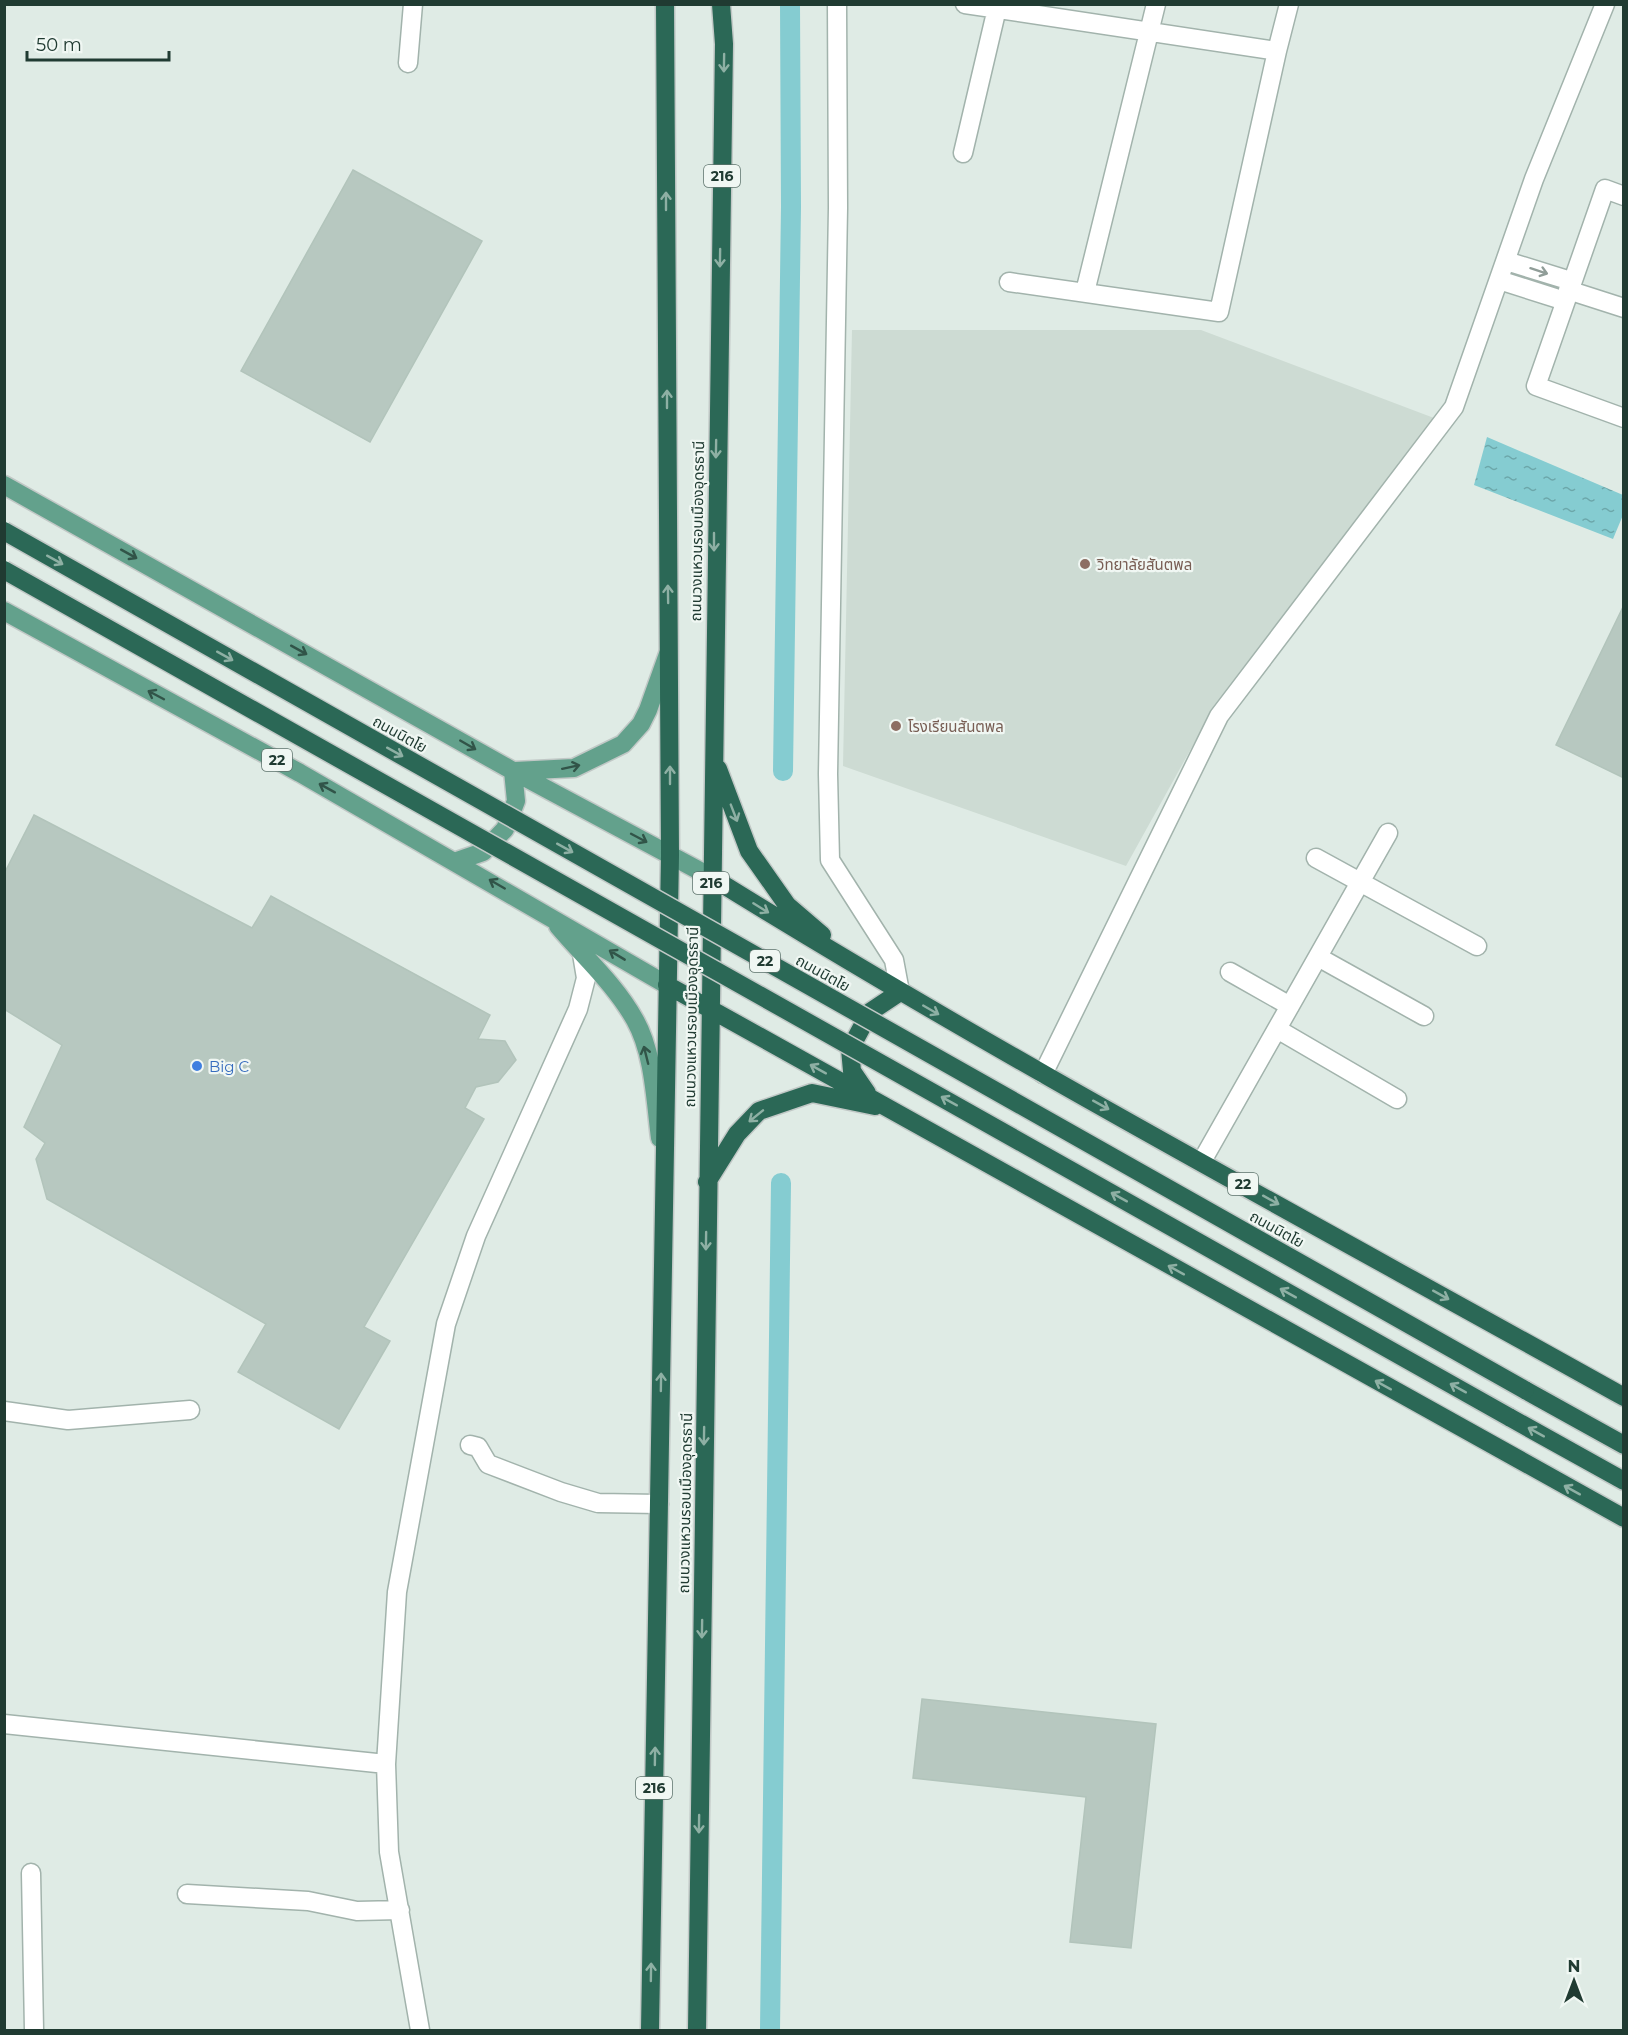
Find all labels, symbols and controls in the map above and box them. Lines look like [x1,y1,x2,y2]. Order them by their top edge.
scale bar [27,24,170,62]
text: 50 m [36,34,82,56]
one-way arrow [718,52,730,72]
road number: 216 [704,165,740,187]
one-way arrow [660,192,672,212]
one-way arrow [714,247,726,267]
one-way arrow [1529,266,1548,277]
one-way arrow [661,390,673,410]
one-way arrow [710,439,722,459]
street label: ถนนวงแหวนรอบเมืองอุดรธานี [686,441,708,621]
one-way arrow [708,532,720,552]
one-way arrow [120,548,137,560]
one-way arrow [46,555,64,566]
place label: วิทยาลัยสันตพล [1097,555,1192,574]
marker: วิทยาลัยสันตพล [1078,557,1092,571]
one-way arrow [662,585,674,605]
one-way arrow [290,644,307,656]
one-way arrow [216,650,233,662]
one-way arrow [148,689,165,701]
street label: ถนนนิตโย [369,711,431,757]
place label: โรงเรียนสันตพล [908,717,1004,736]
marker: โรงเรียนสันตพล [889,719,903,733]
one-way arrow [459,739,476,751]
one-way arrow [386,746,403,758]
road number: 22 [262,749,292,771]
one-way arrow [561,760,580,772]
one-way arrow [664,766,676,786]
one-way arrow [319,782,336,794]
one-way arrow [729,803,740,822]
one-way arrow [630,832,647,844]
one-way arrow [556,842,573,854]
road number: 216 [693,872,729,894]
one-way arrow [488,878,505,890]
one-way arrow [752,902,769,914]
street label: ถนนวงแหวนรอบเมืองอุดรธานี [680,927,702,1107]
one-way arrow [609,949,626,961]
road number: 22 [750,950,780,972]
street label: ถนนนิตโย [792,950,854,996]
one-way arrow [922,1004,939,1016]
one-way arrow [640,1046,652,1065]
place label: Big C [209,1057,250,1076]
marker: Big C [190,1059,204,1073]
one-way arrow [810,1062,827,1074]
one-way arrow [940,1095,957,1107]
one-way arrow [1091,1100,1109,1111]
one-way arrow [748,1110,764,1123]
road number: 22 [1228,1173,1258,1195]
one-way arrow [1110,1191,1128,1202]
one-way arrow [1262,1194,1279,1206]
street label: ถนนนิตโย [1246,1206,1308,1252]
one-way arrow [700,1230,712,1250]
one-way arrow [1168,1264,1185,1276]
one-way arrow [1280,1287,1298,1298]
one-way arrow [1432,1290,1450,1301]
one-way arrow [655,1373,667,1393]
one-way arrow [1375,1379,1392,1391]
one-way arrow [1450,1382,1467,1394]
street label: ถนนวงแหวนรอบเมืองอุดรธานี [674,1413,696,1593]
one-way arrow [698,1425,710,1445]
one-way arrow [1528,1426,1545,1438]
one-way arrow [1564,1484,1581,1496]
one-way arrow [696,1618,708,1638]
one-way arrow [649,1747,661,1767]
road number: 216 [636,1777,672,1799]
one-way arrow [693,1813,705,1833]
north arrow [1544,1951,1604,2011]
text: N [1568,1957,1580,1976]
one-way arrow [645,1963,657,1983]

